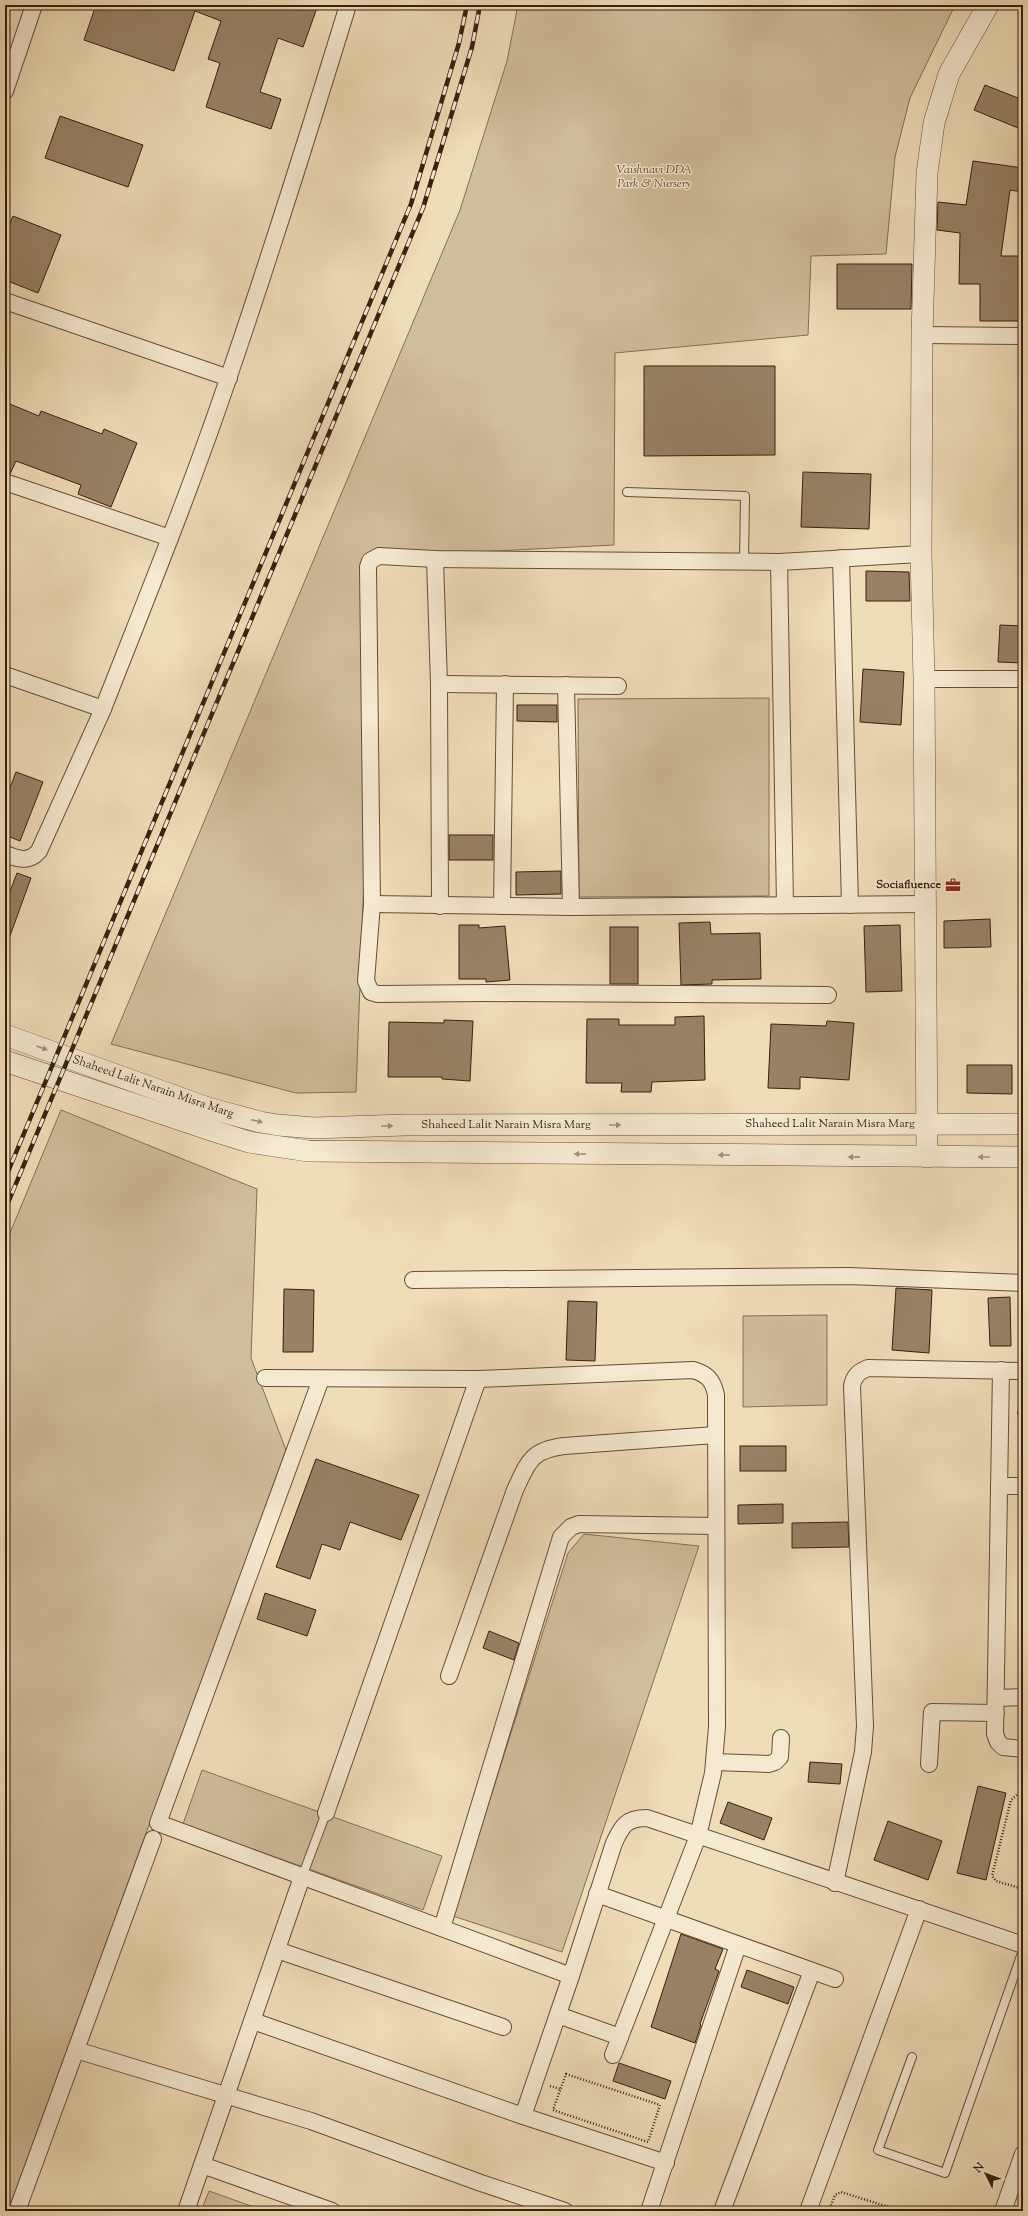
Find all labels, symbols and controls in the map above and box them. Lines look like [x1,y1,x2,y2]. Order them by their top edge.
park label: Vaishnavi DDA Park & Nursery [616,161,692,193]
place label: Sociafluence [876,876,941,894]
office icon: Sociafluence [944,876,962,894]
one-way arrow [36,1045,48,1051]
street label: Shaheed Lalit Narain Misra Marg [70,1051,236,1123]
street label: Shaheed Lalit Narain Misra Marg [745,1115,915,1133]
street label: Shaheed Lalit Narain Misra Marg [421,1116,591,1134]
one-way arrow [252,1118,264,1124]
one-way arrow [609,1122,622,1128]
one-way arrow [381,1123,394,1129]
one-way arrow [573,1151,586,1157]
one-way arrow [717,1152,730,1158]
one-way arrow [847,1154,860,1160]
one-way arrow [977,1154,990,1160]
north arrow [966,2154,1006,2194]
text: N [970,2159,988,2177]

